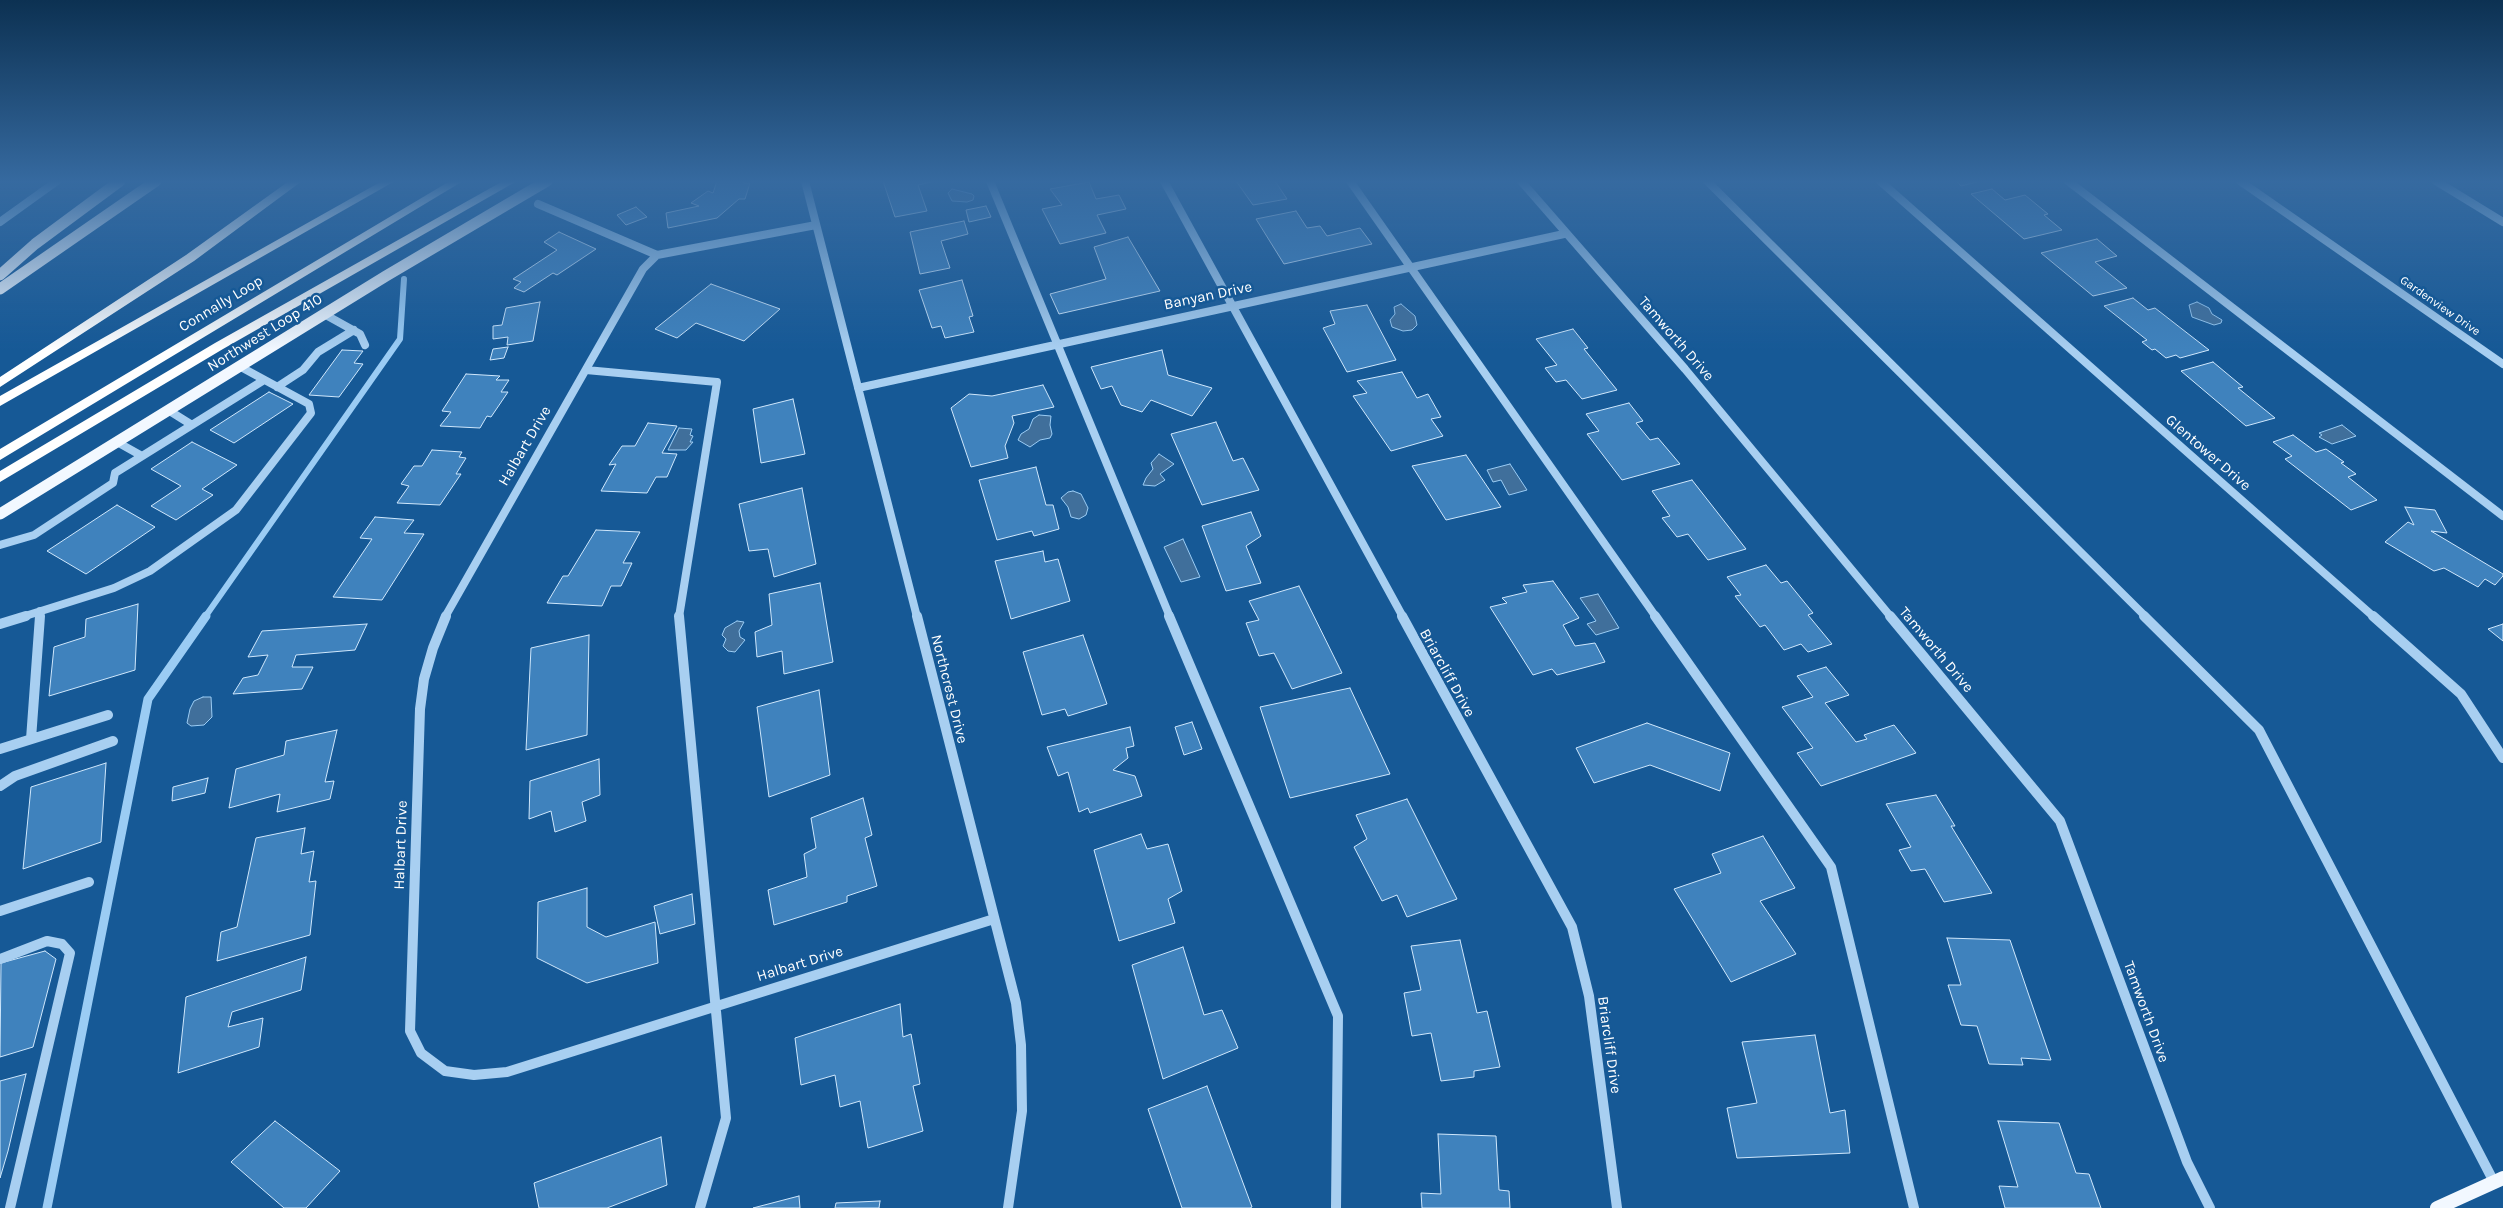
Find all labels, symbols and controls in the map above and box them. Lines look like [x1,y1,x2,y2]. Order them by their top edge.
street label: Connally Loop [176,272,266,336]
street label: Gardenview Drive [2397,273,2483,339]
street label: Banyan Drive [1162,278,1254,314]
street label: Northwest Loop 410 [204,290,326,376]
street label: Tamworth Drive [1634,293,1718,385]
street label: Halbart Drive [495,403,555,489]
street label: Glentower Drive [2162,411,2254,495]
street label: Tamworth Drive [1895,604,1977,696]
street label: Briarcliff Drive [1415,626,1479,720]
street label: Northcrest Drive [927,633,971,745]
street label: Halbart Drive [390,800,412,890]
street label: Halbart Drive [755,942,845,986]
street label: Tamworth Drive [2119,959,2173,1065]
street label: Briarcliff Drive [1593,995,1625,1095]

